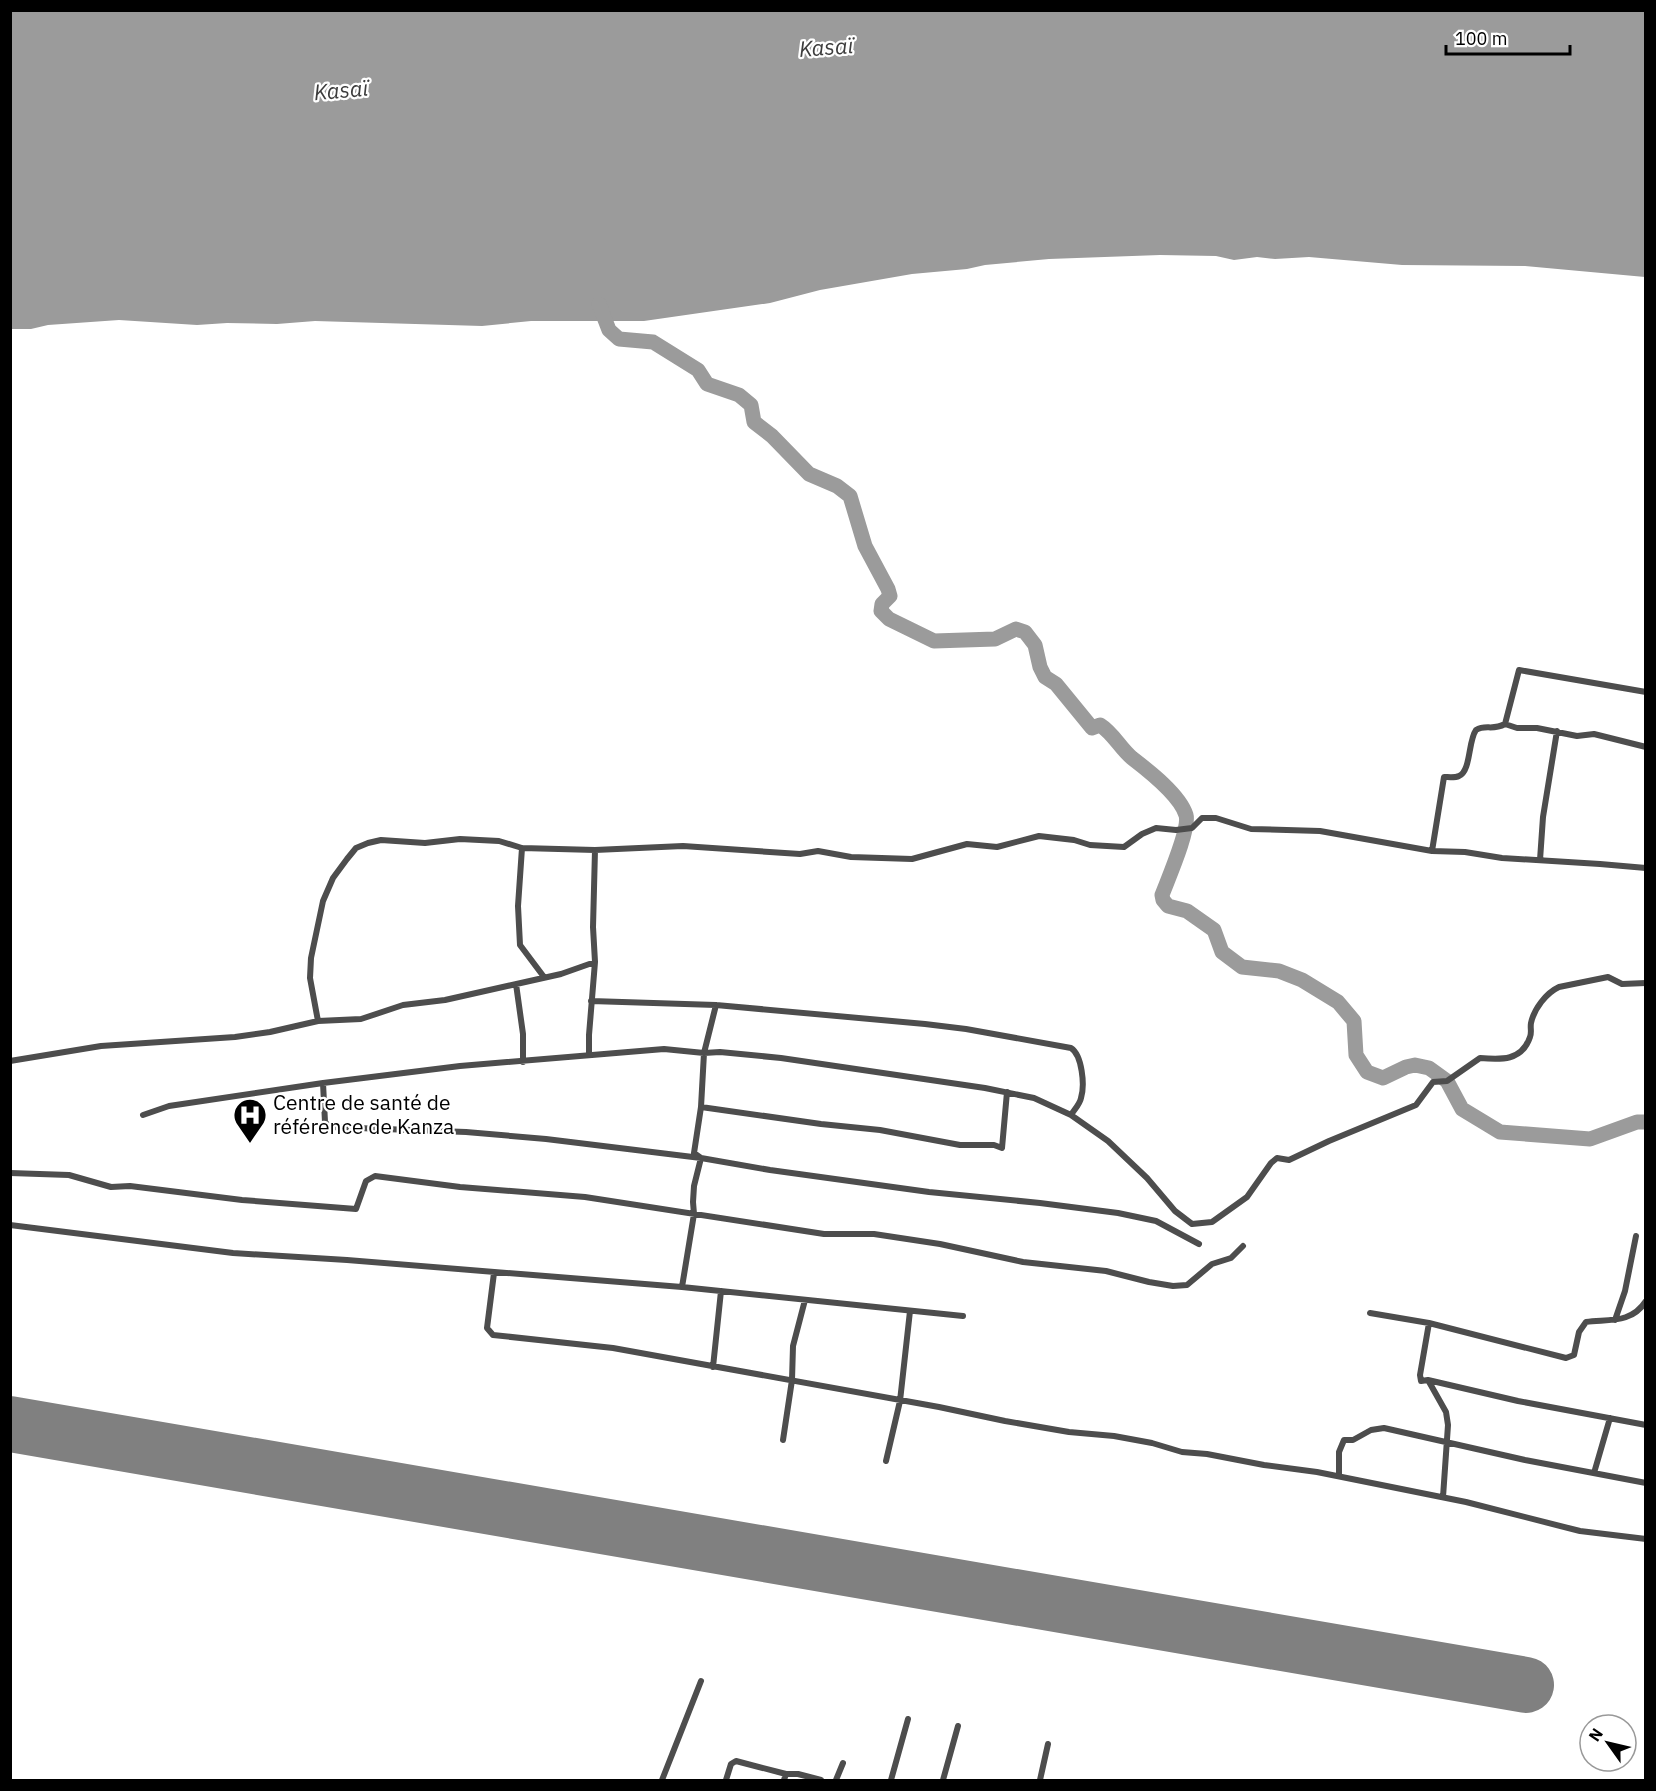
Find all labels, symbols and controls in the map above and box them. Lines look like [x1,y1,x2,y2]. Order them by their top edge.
scale bar [1446,18,1570,56]
text: 100 m [1455,27,1507,50]
water label: Kasaï [798,30,856,63]
water label: Kasaï [313,72,372,106]
place label: Centre de santé de référence de Kanza [273,1088,454,1140]
hospital icon: Centre de santé de référence de Kanza [232,1097,268,1144]
north arrow [1578,1713,1638,1773]
text: N [1584,1724,1607,1745]

